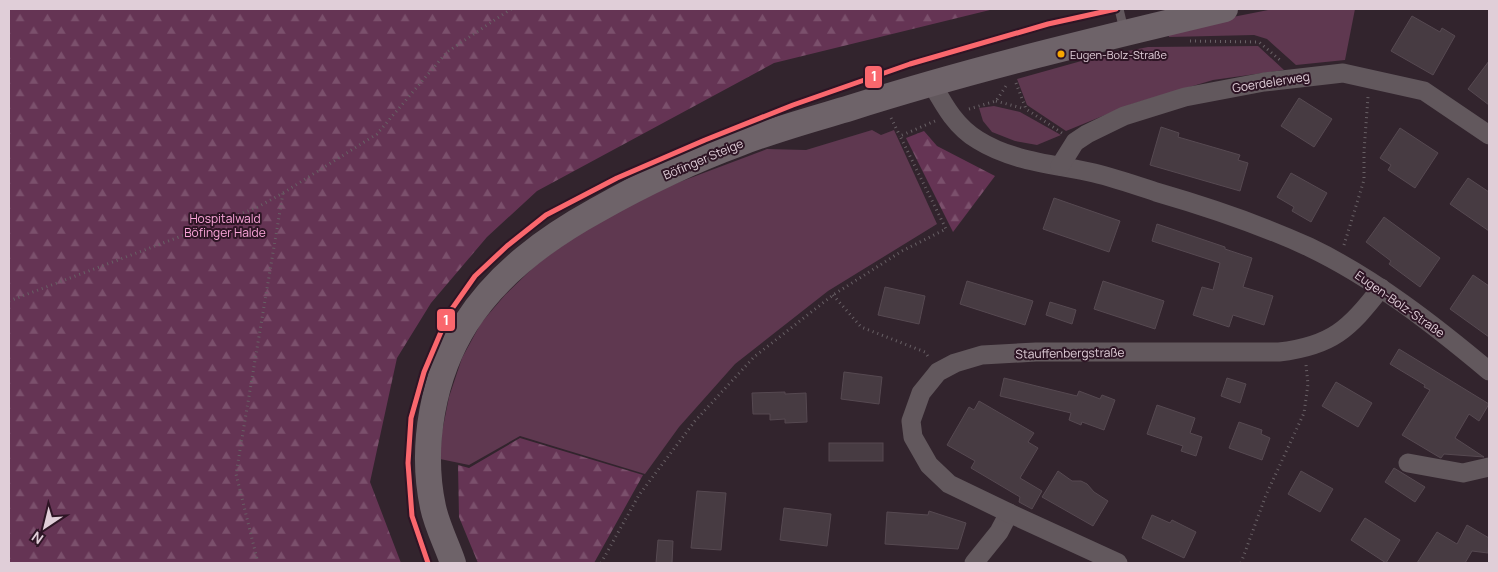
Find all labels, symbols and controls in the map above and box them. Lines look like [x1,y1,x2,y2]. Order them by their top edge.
place label: Eugen-Bolz-Straße [1070,47,1168,62]
marker: Eugen-Bolz-Straße [1056,49,1066,59]
line badge: 1 [864,65,883,89]
text: 1 [871,66,877,85]
street label: Goerdelerweg [1231,67,1311,97]
street label: Böfinger Steige [660,134,746,184]
park label: Hospitalwald Böfinger Halde [184,210,266,241]
street label: Eugen-Bolz-Straße [1352,267,1448,341]
line badge: 1 [436,308,456,332]
text: 1 [443,310,449,329]
street label: Stauffenbergstraße [1015,344,1125,362]
north arrow [20,502,70,552]
text: N [28,527,47,549]

